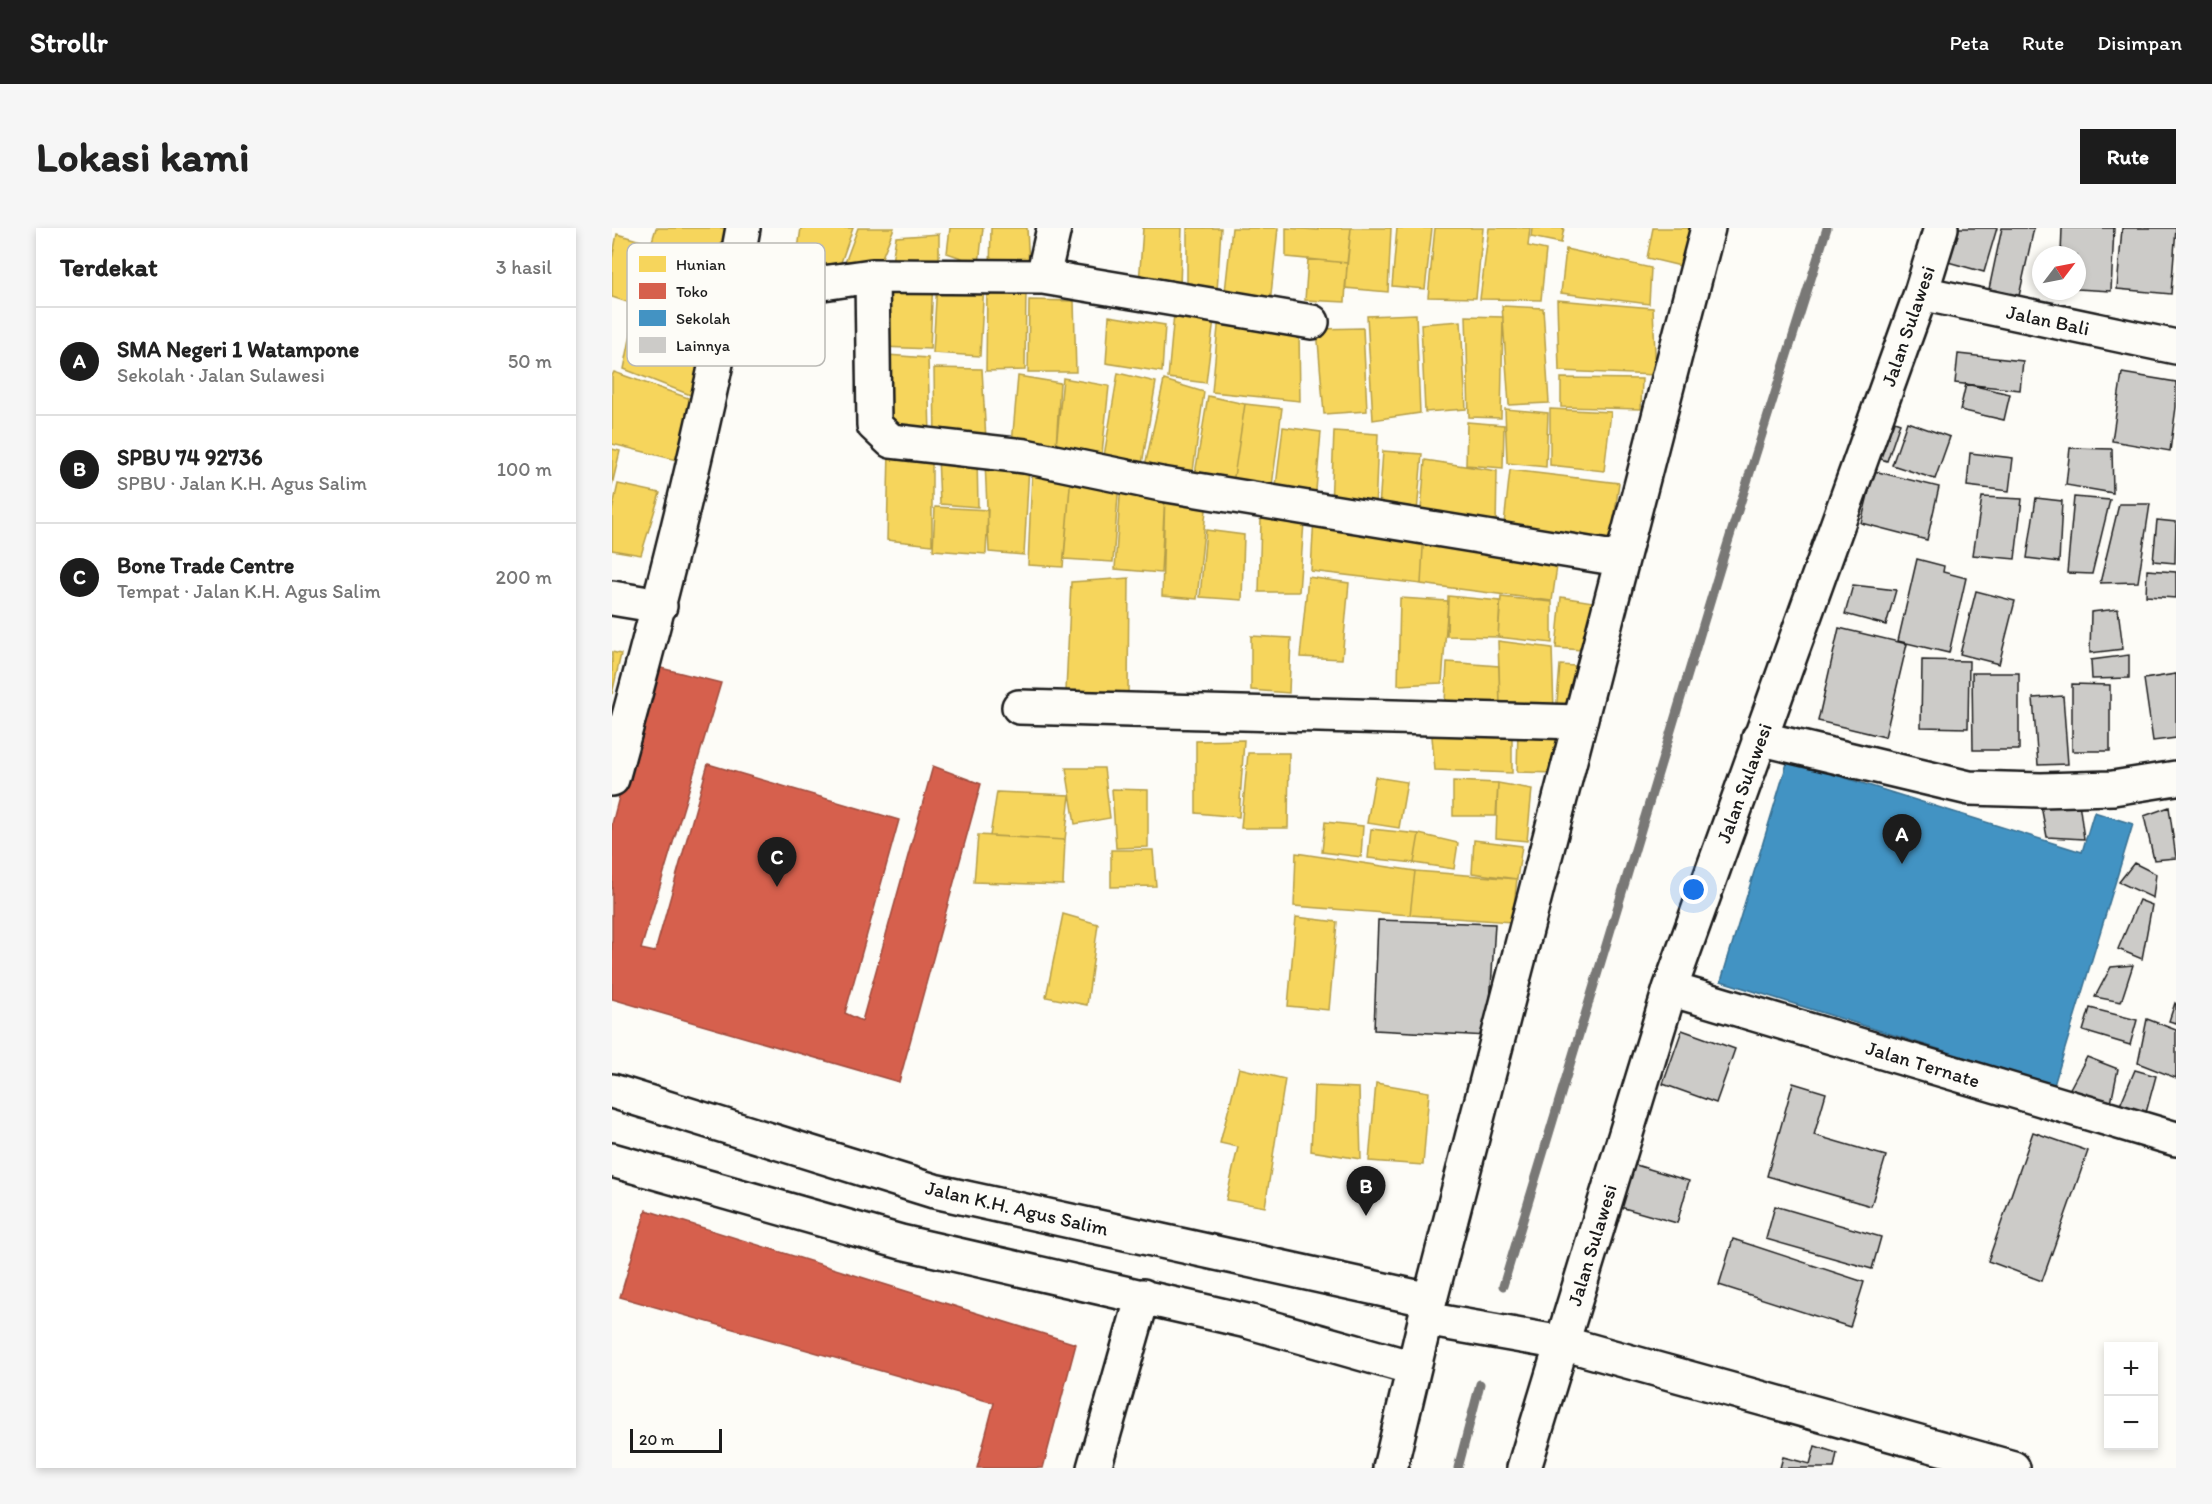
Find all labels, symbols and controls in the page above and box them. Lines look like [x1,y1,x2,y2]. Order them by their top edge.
text: Strollr [30,25,108,59]
text: Peta [1949,30,1989,55]
text: Rute [2022,30,2064,55]
text: Disimpan [2097,30,2182,55]
button: Rute [2080,129,2176,184]
text: Lokasi kami [36,131,250,182]
legend [627,243,825,366]
north arrow [2032,246,2086,300]
text: Terdekat [60,251,158,283]
text: 3 hasil [496,255,552,279]
text: Hunian [676,255,726,274]
street label: Jalan Sulawesi [1876,263,1940,389]
text: Toko [676,282,708,301]
street label: Jalan Bali [2004,300,2092,340]
text: Sekolah [676,309,731,328]
text: SMA Negeri 1 Watampone [117,336,359,363]
text: Lainnya [676,336,731,355]
text: A [73,349,86,373]
text: 50 m [508,349,552,373]
text: Sekolah · Jalan Sulawesi [117,363,325,387]
text: SPBU 74 92736 [117,444,263,471]
text: B [73,457,86,481]
text: 100 m [497,457,552,481]
text: SPBU · Jalan K.H. Agus Salim [117,471,367,495]
text: Bone Trade Centre [117,552,294,579]
text: C [73,565,86,589]
text: 200 m [496,565,552,589]
text: Tempat · Jalan K.H. Agus Salim [117,579,381,603]
street label: Jalan Sulawesi [1711,720,1777,846]
pin: A [1882,814,1922,864]
pin: C [758,838,796,887]
your location [1679,875,1708,904]
street label: Jalan Ternate [1863,1035,1983,1093]
pin: B [1346,1166,1386,1216]
street label: Jalan K.H. Agus Salim [923,1175,1111,1241]
street label: Jalan Sulawesi [1562,1181,1622,1309]
map controls [2104,1342,2158,1450]
button: + [2104,1342,2158,1396]
button: − [2104,1396,2158,1450]
scale bar [630,1426,722,1454]
text: 20 m [639,1430,674,1449]

